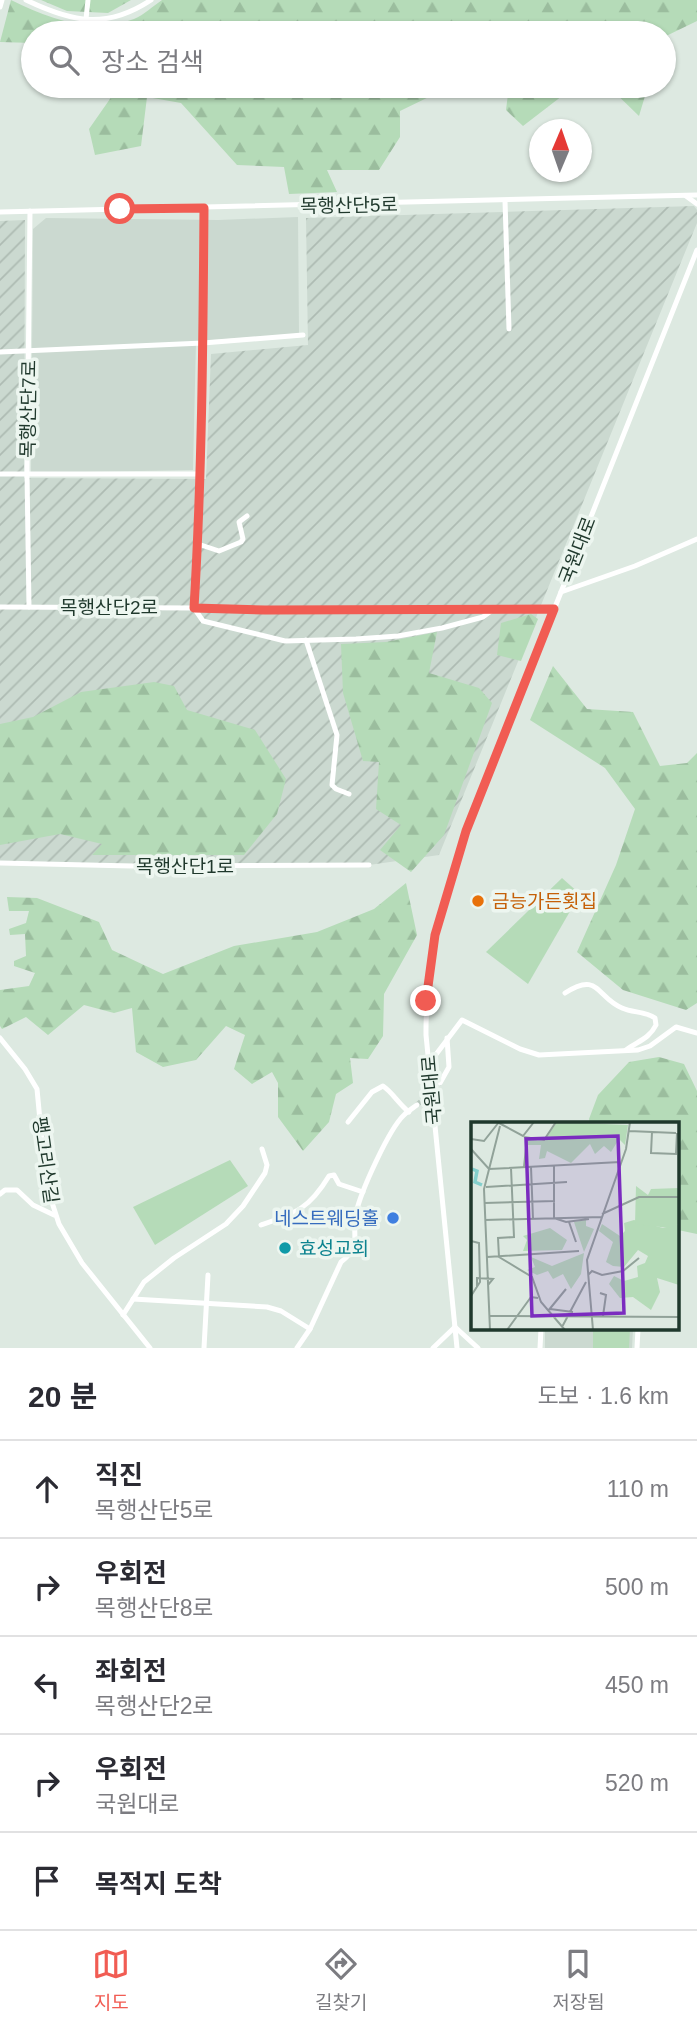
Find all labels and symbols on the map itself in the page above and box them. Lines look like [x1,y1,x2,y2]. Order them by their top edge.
north arrow [529,119,592,182]
route start [104,193,135,224]
street label: 목행산단5로 [300,194,398,217]
street label: 목행산단7로 [17,360,40,458]
street label: 국원대로 [555,514,600,587]
street label: 목행산단2로 [60,597,158,618]
street label: 목행산단1로 [136,856,234,877]
place label: 금능가든횟집 [492,891,597,912]
marker: 금능가든횟집 [470,893,486,909]
route end [410,985,441,1016]
street label: 국원대로 [418,1054,445,1126]
street label: 팽고리산길 [29,1115,62,1205]
inset map [471,1122,680,1330]
place label: 네스트웨딩홀 [274,1208,379,1229]
marker: 네스트웨딩홀 [385,1210,401,1226]
place label: 효성교회 [299,1238,369,1259]
marker: 효성교회 [277,1240,293,1256]

